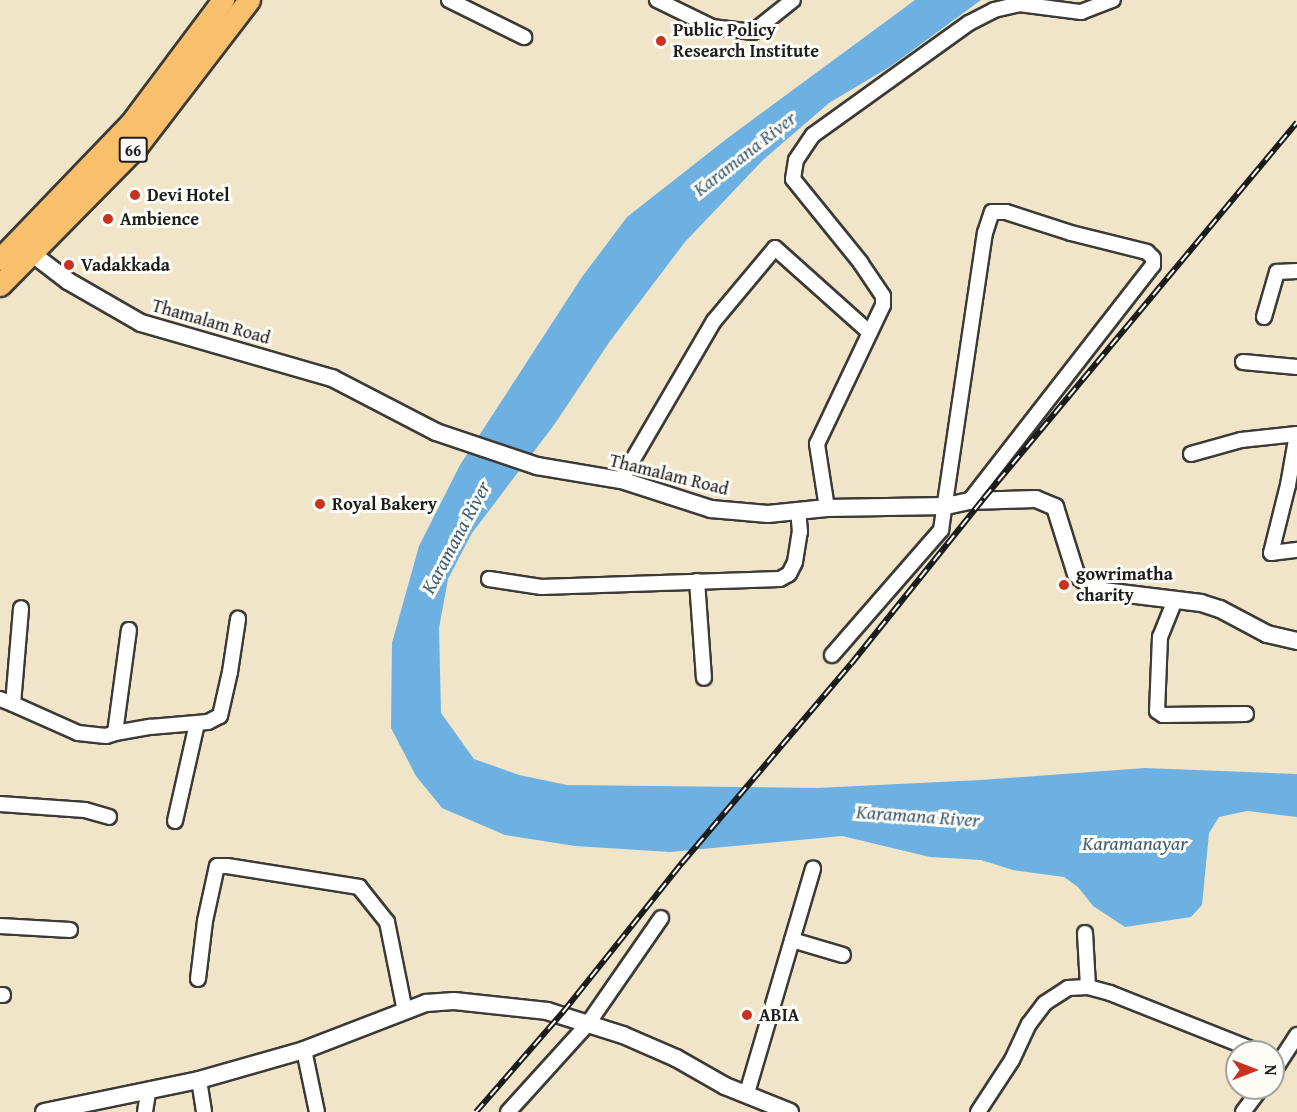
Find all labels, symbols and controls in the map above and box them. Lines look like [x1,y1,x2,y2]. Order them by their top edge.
place label: Public Policy Research Institute [673,20,819,63]
marker: Public Policy Research Institute [654,34,668,48]
water label: Karamana River [688,105,800,201]
road number: 66 [118,137,148,163]
place label: Devi Hotel [147,184,230,206]
marker: Devi Hotel [128,188,142,202]
place label: Ambience [120,208,199,230]
marker: Ambience [101,212,115,226]
place label: Vadakkada [81,254,170,276]
marker: Vadakkada [62,258,76,272]
street label: Thamalam Road [149,295,273,349]
street label: Thamalam Road [607,450,731,500]
water label: Karamana River [415,477,495,597]
place label: Royal Bakery [332,493,437,515]
marker: Royal Bakery [313,497,327,511]
place label: gowrimatha charity [1076,564,1173,606]
marker: gowrimatha charity [1057,578,1071,592]
water label: Karamana River [855,799,981,831]
water label: Karamanayar [1082,830,1188,854]
place label: ABIA [759,1004,799,1026]
marker: ABIA [740,1008,754,1022]
north arrow [1225,1040,1285,1100]
text: N [1259,1065,1283,1075]

